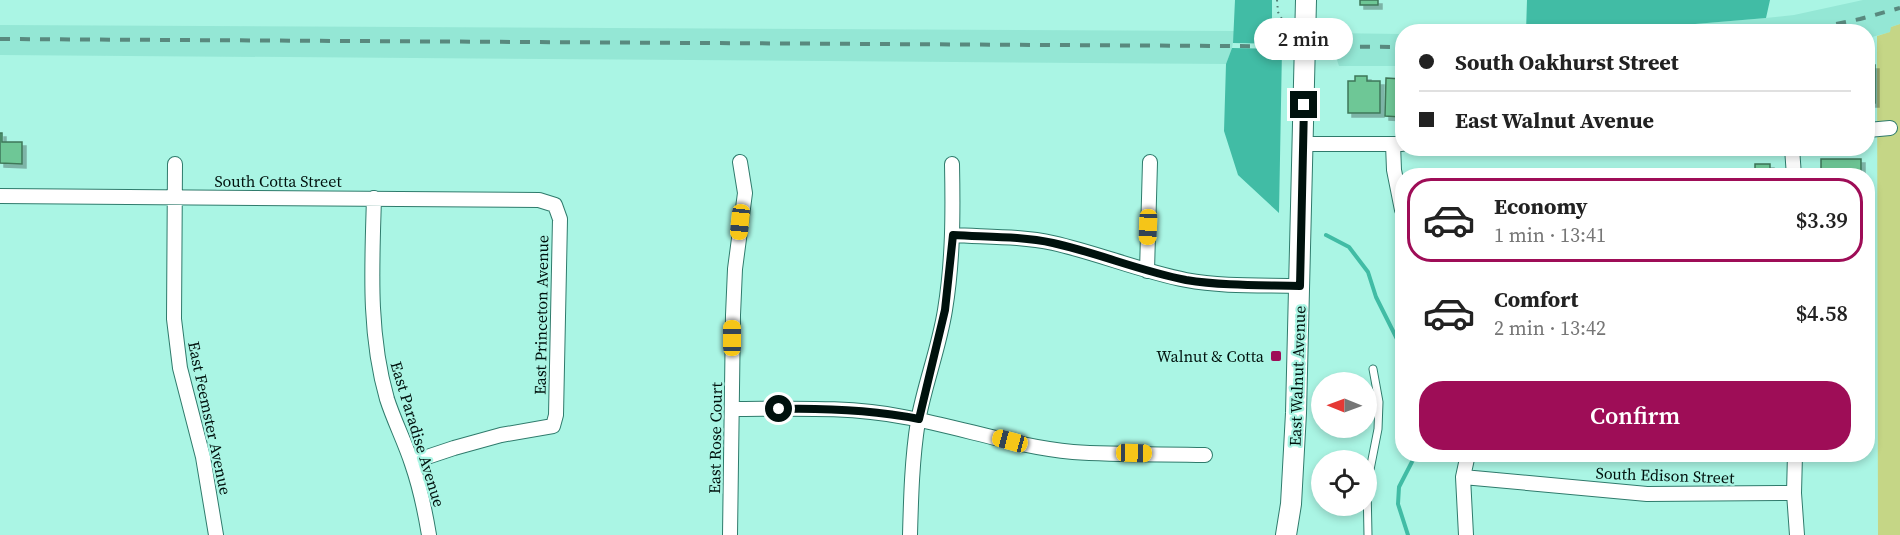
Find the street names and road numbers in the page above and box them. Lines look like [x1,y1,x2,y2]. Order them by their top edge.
street label: South Cotta Street [214,170,342,192]
street label: East Princeton Avenue [529,235,553,395]
street label: East Walnut Avenue [1284,305,1310,447]
street label: East Feemster Avenue [183,339,237,497]
street label: East Paradise Avenue [385,359,451,509]
street label: East Rose Court [703,381,727,494]
street label: South Edison Street [1595,462,1735,488]

